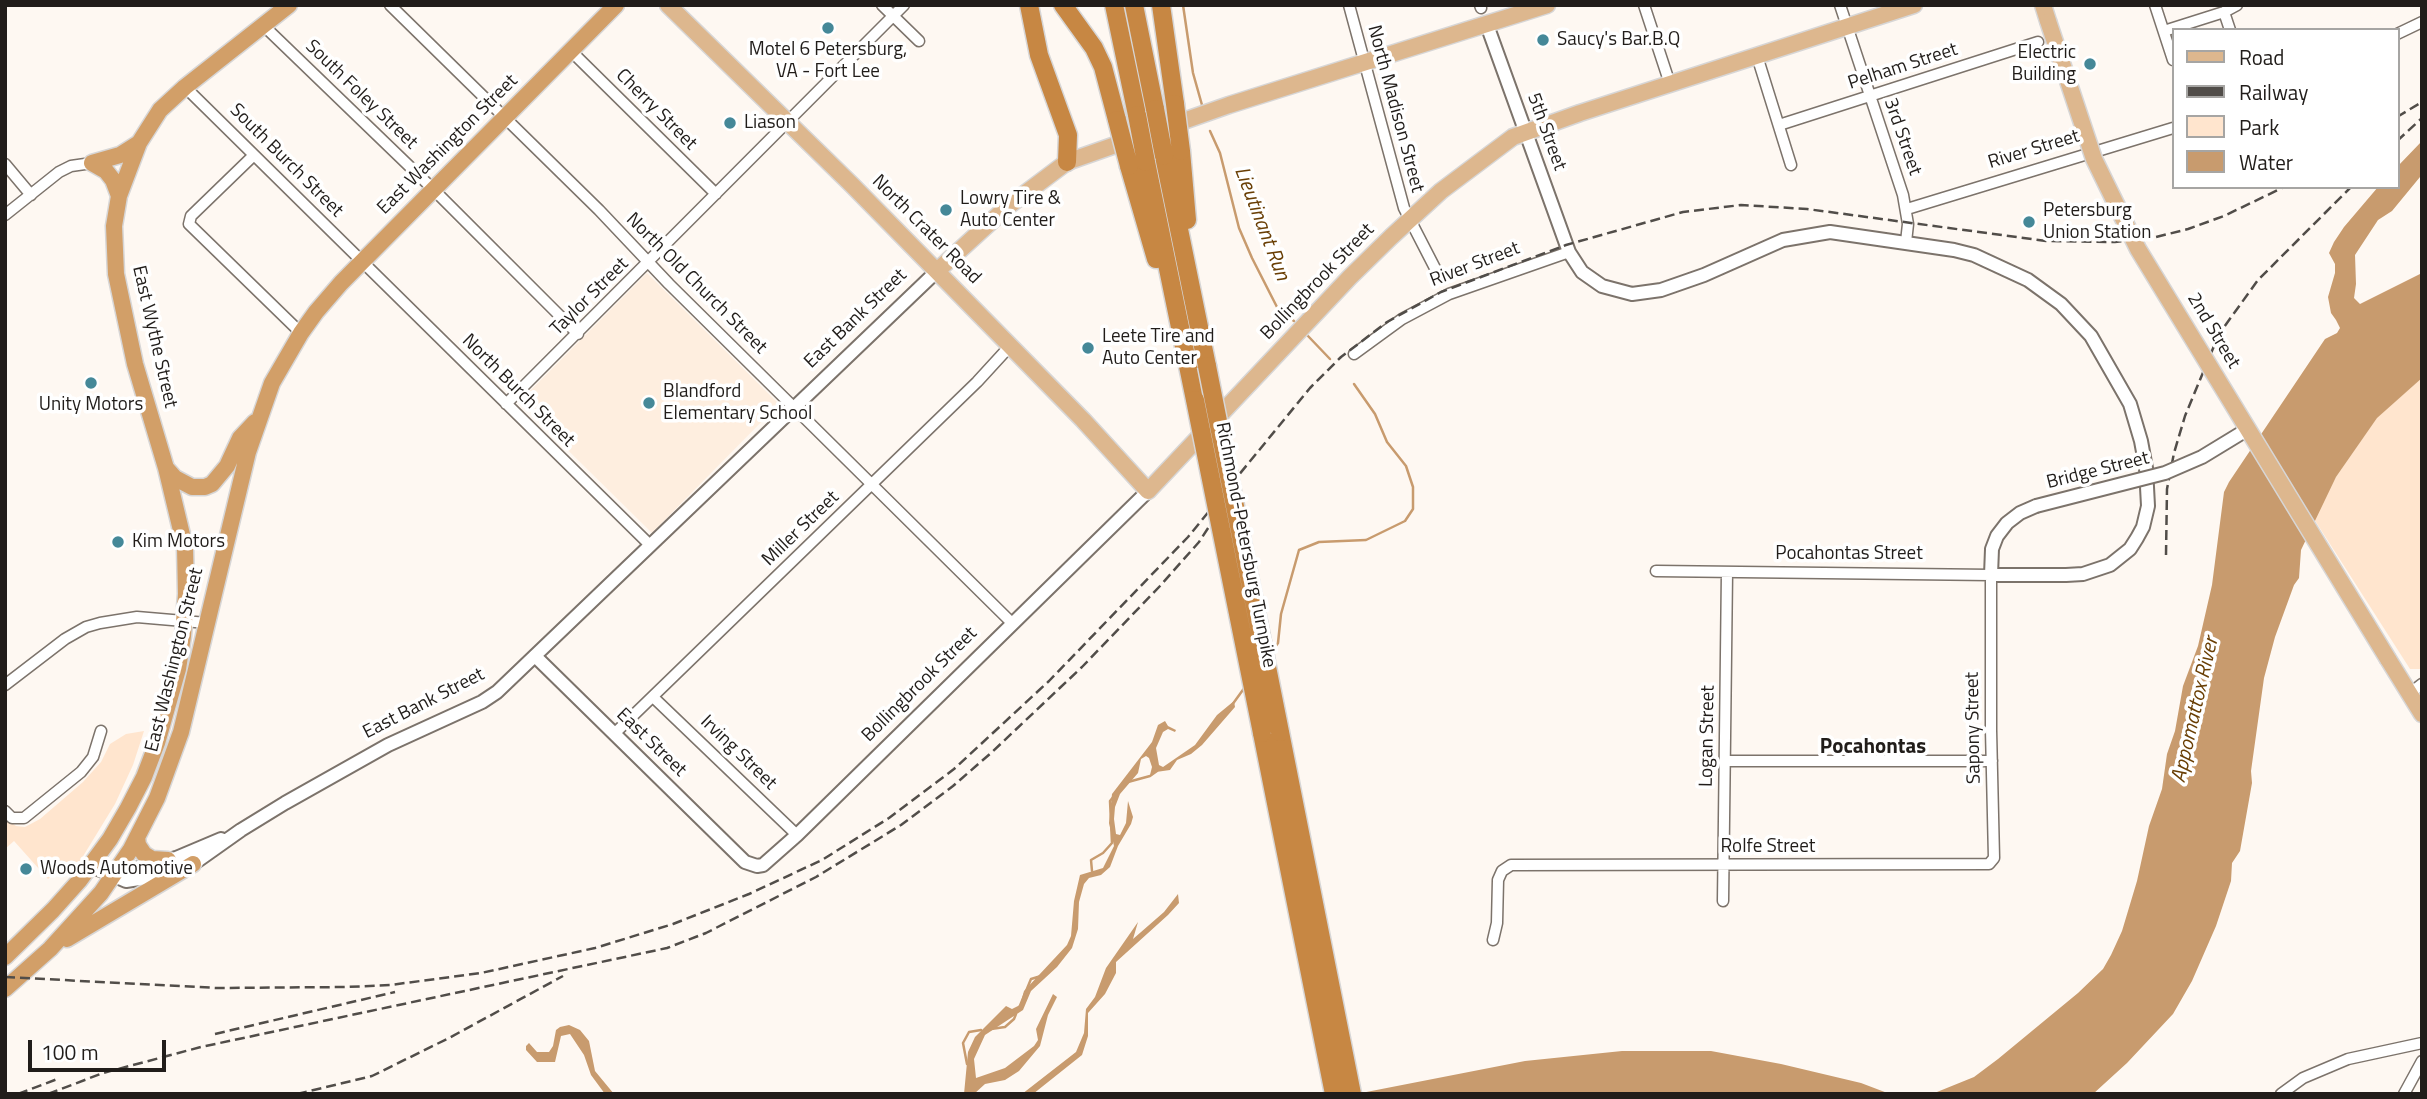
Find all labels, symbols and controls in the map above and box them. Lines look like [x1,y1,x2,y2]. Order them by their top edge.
marker: Motel 6 Petersburg, VA - Fort Lee [820,20,836,36]
street label: North Madison Street [1362,23,1428,195]
legend [2172,28,2399,189]
place label: Saucy's Bar.B.Q [1557,29,1680,51]
marker: Saucy's Bar.B.Q [1535,32,1551,48]
street label: South Foley Street [300,36,422,154]
place label: Motel 6 Petersburg, VA - Fort Lee [749,39,907,83]
street label: Pelham Street [1845,39,1961,95]
text: Road [2239,41,2284,73]
place label: Electric Building [2011,42,2076,86]
marker: Electric Building [2082,56,2098,72]
street label: Cherry Street [611,65,701,155]
street label: East Washington Street [373,70,523,220]
text: Railway [2239,76,2308,108]
street label: 5th Street [1521,90,1571,174]
street label: 3rd Street [1878,95,1926,179]
street label: South Burch Street [224,99,348,223]
text: Park [2239,111,2279,143]
place label: Liason [744,112,796,134]
marker: Liason [722,115,738,131]
street label: River Street [1986,125,2082,175]
text: Water [2239,146,2293,178]
water label: Lieutinant Run [1228,163,1294,285]
street label: North Crater Road [867,171,985,289]
place label: Lowry Tire & Auto Center [960,188,1061,232]
place label: Petersburg Union Station [2043,200,2151,244]
marker: Lowry Tire & Auto Center [938,202,954,218]
street label: North Old Church Street [621,209,771,359]
marker: Petersburg Union Station [2021,214,2037,230]
street label: Bollingbrook Street [1257,219,1379,345]
street label: River Street [1427,237,1523,293]
street label: Taylor Street [546,253,634,341]
street label: East Wythe Street [127,264,181,410]
street label: East Bank Street [800,264,912,374]
street label: 2nd Street [2182,289,2244,373]
place label: Leete Tire and Auto Center [1102,326,1215,370]
street label: North Burch Street [457,330,579,452]
marker: Leete Tire and Auto Center [1080,340,1096,356]
marker: Unity Motors [83,375,99,391]
place label: Blandford Elementary School [663,381,812,425]
place label: Unity Motors [39,394,143,416]
marker: Blandford Elementary School [641,395,657,411]
street label: Richmond-Petersburg Turnpike [1210,420,1280,670]
street label: Bridge Street [2044,447,2152,495]
street label: Miller Street [758,487,844,571]
place label: Kim Motors [132,531,225,553]
marker: Kim Motors [110,534,126,550]
street label: Pocahontas Street [1775,543,1923,565]
street label: East Washington Street [141,566,209,754]
street label: Bollingbrook Street [858,623,982,747]
water label: Appomattox River [2167,635,2225,785]
street label: East Bank Street [359,664,489,744]
street label: Sapony Street [1962,672,1986,784]
street label: Logan Street [1696,685,1720,787]
street label: East Street [611,704,691,782]
street label: Irving Street [695,711,781,795]
district label: Pocahontas [1820,735,1926,761]
street label: Rolfe Street [1721,836,1815,858]
place label: Woods Automotive [40,858,193,880]
marker: Woods Automotive [18,861,34,877]
scale bar [32,1026,170,1070]
text: 100 m [41,1036,98,1068]

